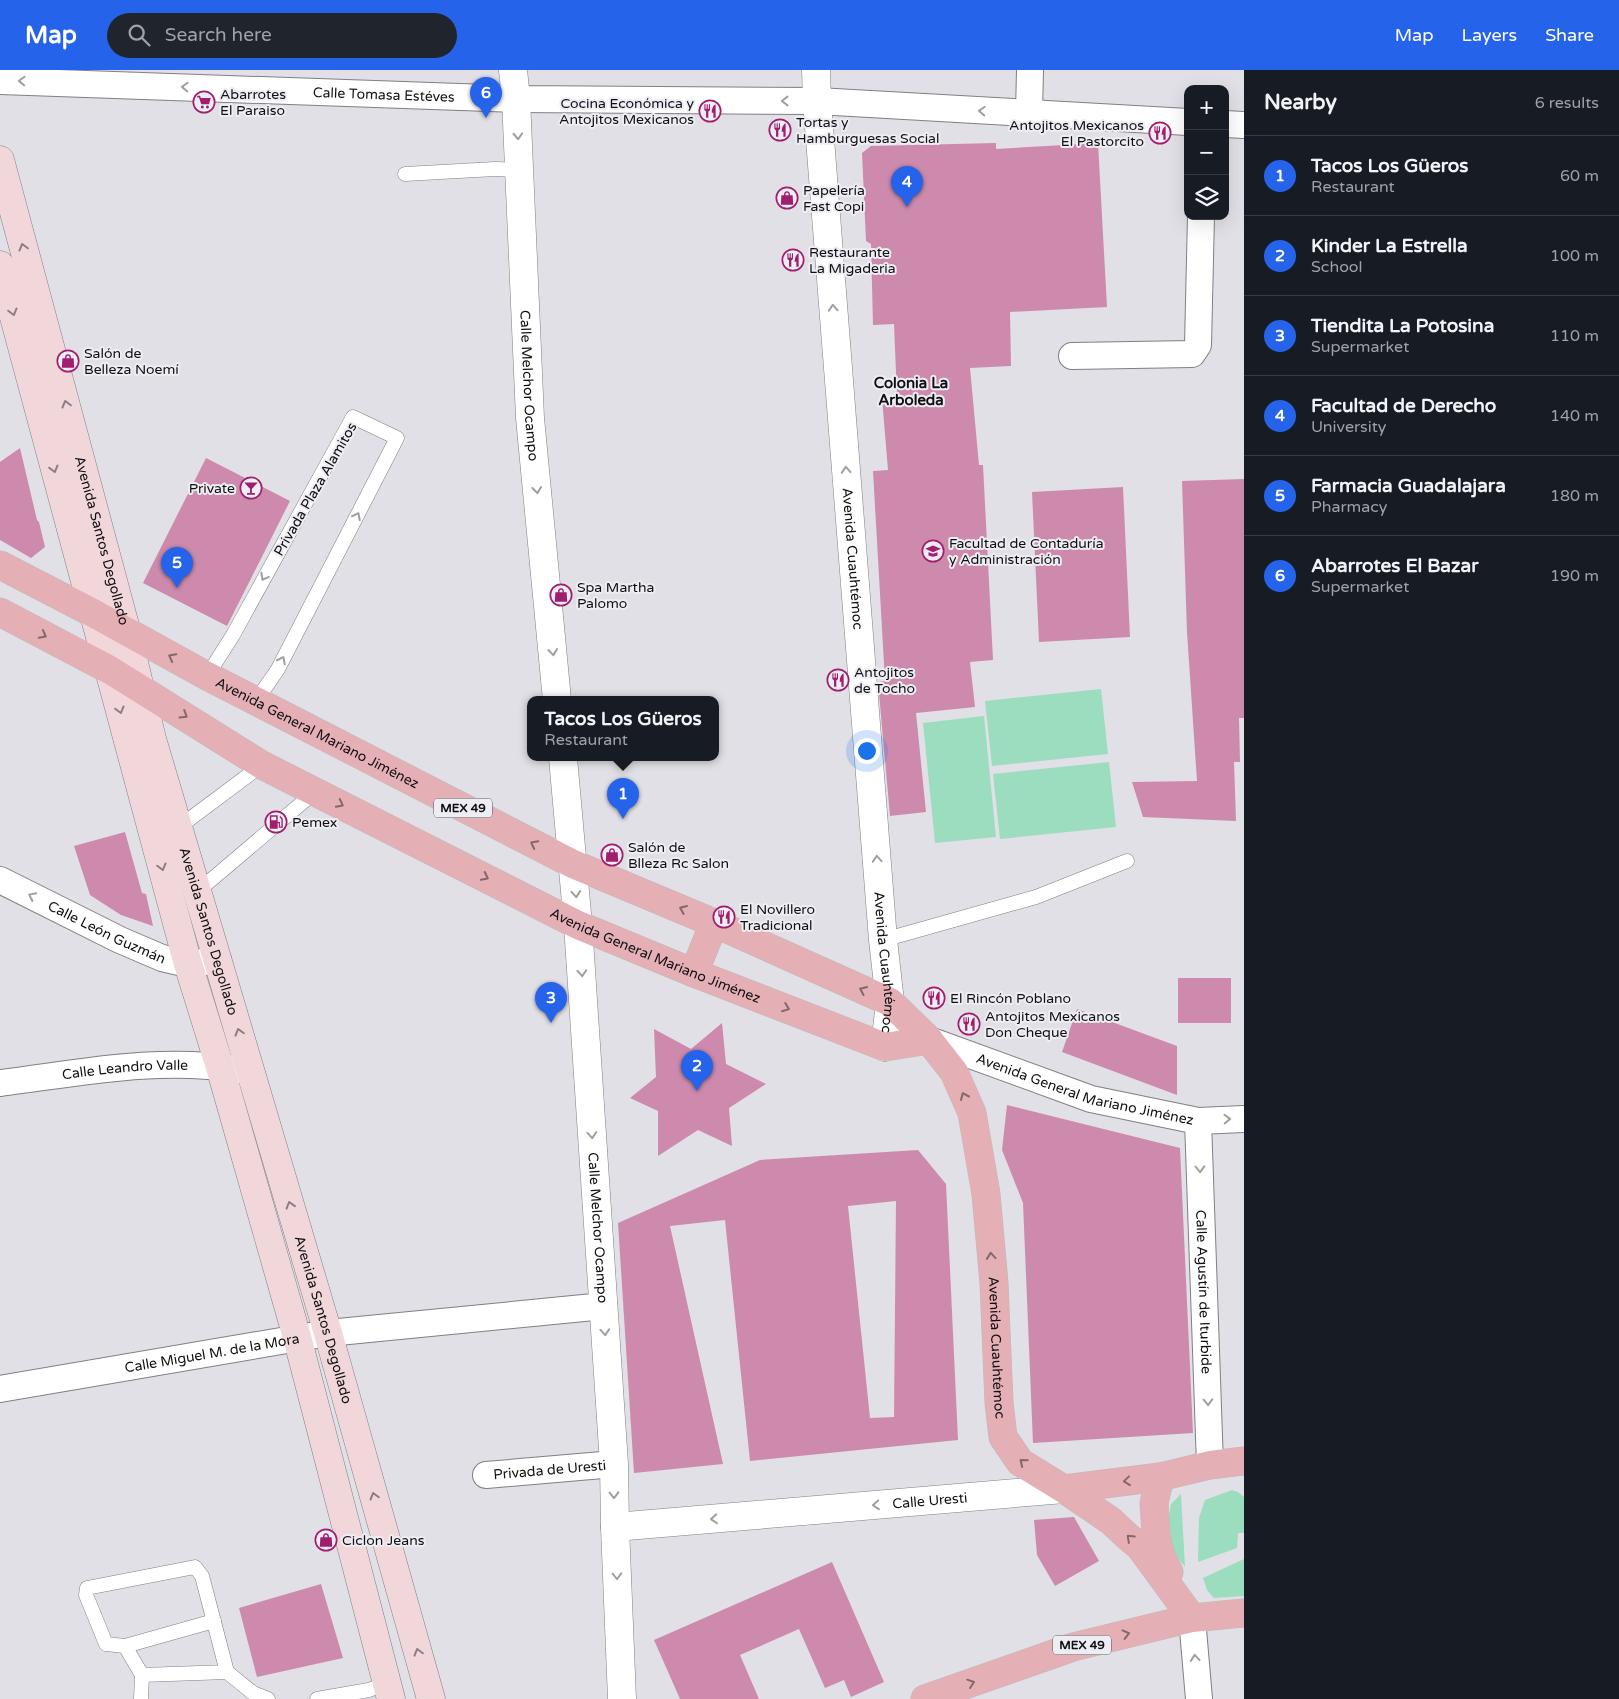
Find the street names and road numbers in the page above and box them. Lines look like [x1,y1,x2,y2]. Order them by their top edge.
street label: Calle Tomasa Estéves [313,84,455,106]
street label: Calle Melchor Ocampo [516,310,542,462]
street label: Privada Plaza Alamitos [270,419,361,559]
street label: Avenida Santos Degollado [71,454,133,627]
street label: Avenida Cuauhtémoc [838,487,867,630]
street label: Avenida General Mariano Jiménez [213,674,422,792]
road number: MEX 49 [434,798,492,818]
street label: Avenida Santos Degollado [176,845,241,1017]
street label: Avenida Cuauhtémoc [870,891,898,1034]
street label: Calle León Guzmán [45,897,168,968]
street label: Avenida General Mariano Jiménez [547,904,763,1007]
street label: Avenida General Mariano Jiménez [974,1050,1195,1129]
street label: Calle Leandro Valle [61,1057,188,1083]
street label: Calle Melchor Ocampo [584,1152,611,1304]
street label: Calle Agustín de Iturbide [1192,1210,1215,1374]
street label: Avenida Santos Degollado [291,1234,355,1406]
street label: Avenida Cuauhtémoc [984,1276,1009,1420]
street label: Calle Miguel M. de la Mora [123,1330,301,1377]
street label: Privada de Uresti [493,1457,607,1483]
street label: Calle Uresti [892,1489,968,1512]
road number: MEX 49 [1053,1636,1111,1654]

